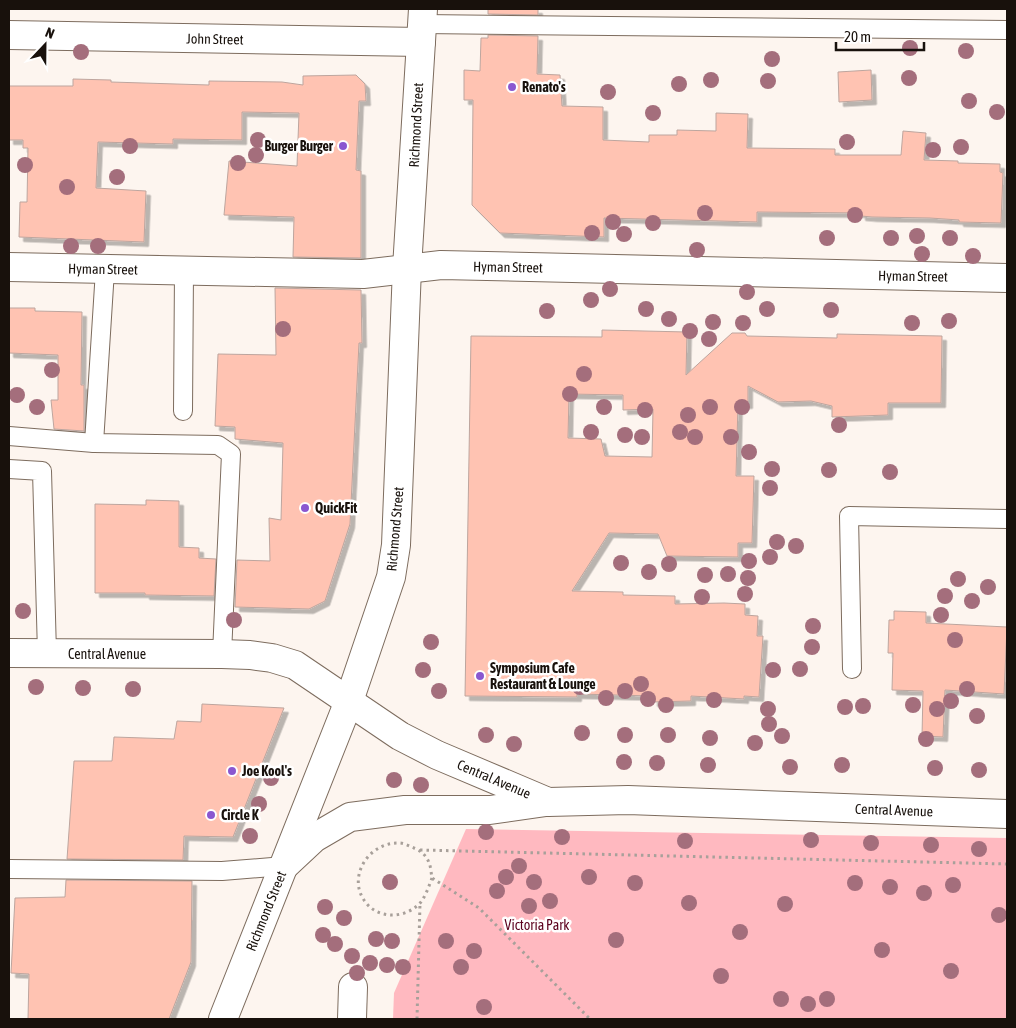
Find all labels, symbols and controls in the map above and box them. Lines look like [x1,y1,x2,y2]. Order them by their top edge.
north arrow [20,20,70,70]
scale bar [836,20,924,52]
text: N [43,24,57,42]
text: 20 m [844,28,871,45]
street label: John Street [186,31,244,47]
place label: Renato's [522,79,566,95]
marker: Renato's [506,81,518,93]
street label: Richmond Street [406,82,426,168]
place label: Burger Burger [264,138,334,154]
marker: Burger Burger [337,140,349,152]
street label: Hyman Street [473,258,543,276]
street label: Hyman Street [68,260,138,278]
street label: Hyman Street [878,267,948,285]
street label: Richmond Street [383,486,407,572]
place label: QuickFit [315,500,357,516]
marker: QuickFit [299,502,311,514]
street label: Central Avenue [68,646,146,662]
place label: Symposium Cafe Restaurant & Lounge [490,660,596,692]
marker: Symposium Cafe Restaurant & Lounge [474,670,486,682]
street label: Central Avenue [455,756,533,802]
place label: Joe Kool's [241,763,292,779]
marker: Joe Kool's [226,765,238,777]
street label: Central Avenue [855,801,933,819]
place label: Circle K [221,807,259,823]
marker: Circle K [205,809,217,821]
street label: Richmond Street [243,869,289,953]
park label: Victoria Park [505,917,569,933]

